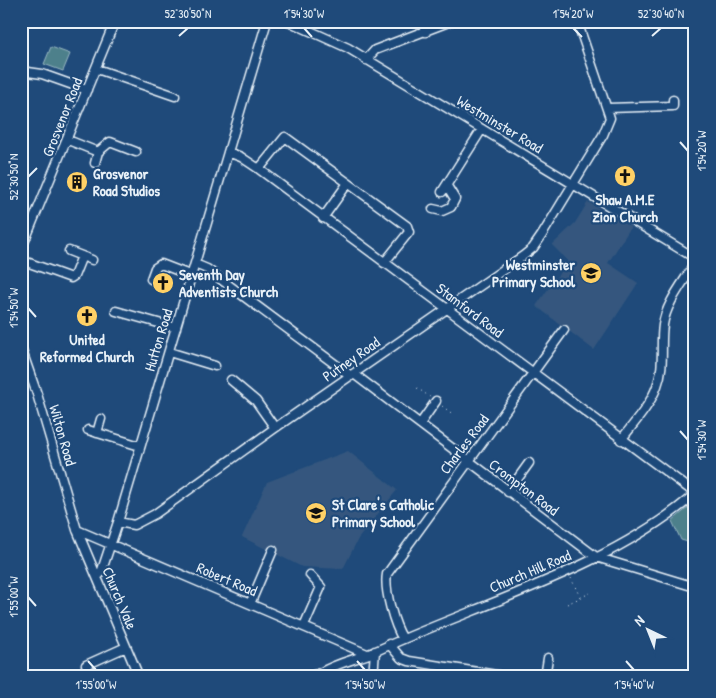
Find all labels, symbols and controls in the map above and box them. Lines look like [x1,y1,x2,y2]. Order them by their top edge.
text: 52°30'50"N [165,5,211,22]
text: 1°54'30"W [284,5,325,22]
text: 1°54'20"W [553,5,594,22]
text: 52°30'40"N [638,5,684,22]
street label: Grosvenor Road [37,74,87,160]
street label: Westminster Road [453,90,547,158]
text: 1°54'20"W [693,130,710,171]
text: 52°30'50"N [5,154,22,200]
place label: Grosvenor Road Studios [93,163,160,201]
church icon: Shaw A.M.E Zion Church [613,164,637,188]
building icon: Grosvenor Road Studios [65,170,89,194]
place label: Shaw A.M.E Zion Church [592,189,659,227]
place label: Westminster Primary School [492,254,576,293]
school or university icon: Westminster Primary School [579,261,603,285]
place label: Seventh Day Adventists Church [179,264,279,302]
church icon: Seventh Day Adventists Church [151,271,175,295]
street label: Stamford Road [432,278,508,342]
text: 1°54'50"W [5,287,22,328]
church icon: United Reformed Church [75,304,99,328]
street label: Hutton Road [139,306,177,374]
place label: United Reformed Church [40,329,135,367]
street label: Putney Road [318,332,384,386]
street label: Wilton Road [44,402,82,468]
street label: Charles Road [435,410,494,478]
text: 1°54'30"W [693,419,710,460]
street label: Crompton Road [485,454,563,520]
place label: St Clare's Catholic Primary School [332,494,435,533]
school or university icon: St Clare's Catholic Primary School [304,501,328,525]
street label: Church Hill Road [486,544,574,598]
street label: Robert Road [193,557,261,601]
street label: Church Vale [97,563,143,633]
text: 1°55'00"W [5,576,22,618]
north arrow [624,606,674,656]
text: N [630,610,648,630]
text: 1°55'00"W [75,676,117,693]
text: 1°54'50"W [345,676,386,693]
text: 1°54'40"W [614,676,654,693]

